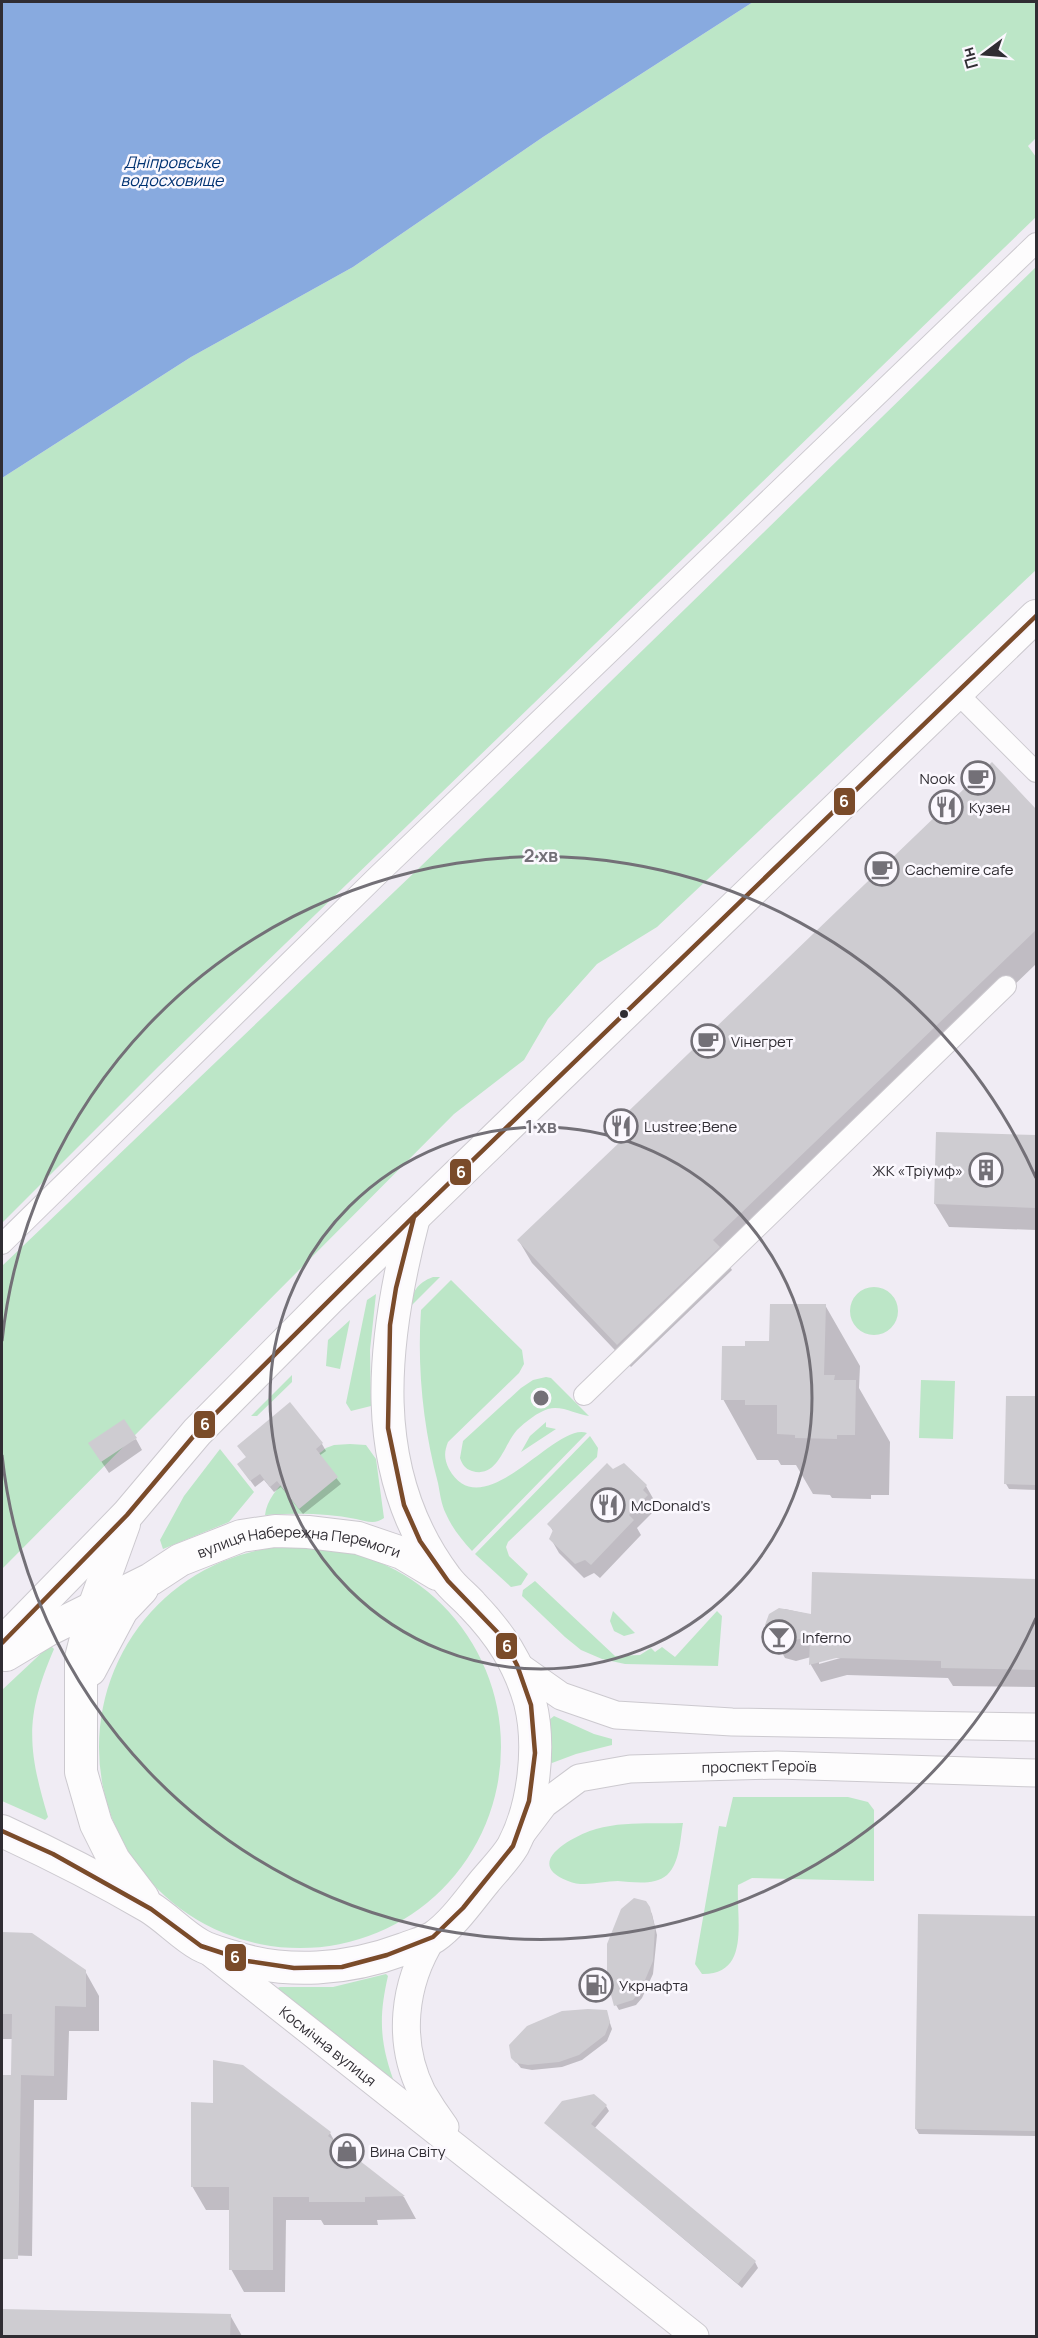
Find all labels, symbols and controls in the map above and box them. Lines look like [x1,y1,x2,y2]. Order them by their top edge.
north arrow [954,24,1014,84]
text: Пн [956,45,983,72]
water label: Дніпровське водосховище [121,151,225,191]
cafe icon: Nook [960,760,996,796]
place label: Nook [920,768,956,789]
line badge: 6 [833,787,856,816]
restaurant icon: Кузен [928,789,964,825]
text: 6 [839,790,849,812]
place label: Кузен [969,797,1010,818]
text: 2 хв [524,843,558,867]
cafe icon: Cachemire cafe [864,851,900,887]
place label: Cachemire cafe [905,859,1014,880]
unlabelled marker [618,1008,630,1020]
cafe icon: Vінегрет [690,1023,726,1059]
place label: Vінегрет [731,1031,794,1052]
restaurant icon: Lustree;Bene [603,1108,639,1144]
text: 1 хв [525,1114,557,1138]
place label: Lustree;Bene [644,1116,737,1137]
building icon: ЖК «Тріумф» [968,1152,1004,1188]
line badge: 6 [449,1158,472,1186]
place label: ЖК «Тріумф» [872,1160,963,1181]
text: 6 [456,1161,466,1183]
centre of rings [531,1388,551,1408]
line badge: 6 [193,1410,216,1439]
text: 6 [200,1413,210,1435]
restaurant icon: McDonald's [590,1487,626,1523]
place label: McDonald's [631,1495,710,1516]
text: вулиця Набережна Перемоги [194,1521,404,1563]
street label: вулиця Набережна Перемоги [196,1547,404,1565]
bar icon: Inferno [761,1619,797,1655]
place label: Inferno [802,1627,851,1648]
line badge: 6 [495,1632,518,1660]
text: 6 [502,1635,512,1657]
street label: проспект Героїв [701,1754,817,1778]
line badge: 6 [224,1943,247,1972]
text: 6 [230,1946,240,1968]
fuel station icon: Укрнафта [578,1967,614,2003]
place label: Укрнафта [619,1975,688,1996]
street label: Космічна вулиця [275,2001,381,2091]
shop icon: Вина Світу [329,2133,365,2169]
place label: Вина Світу [370,2141,446,2162]

